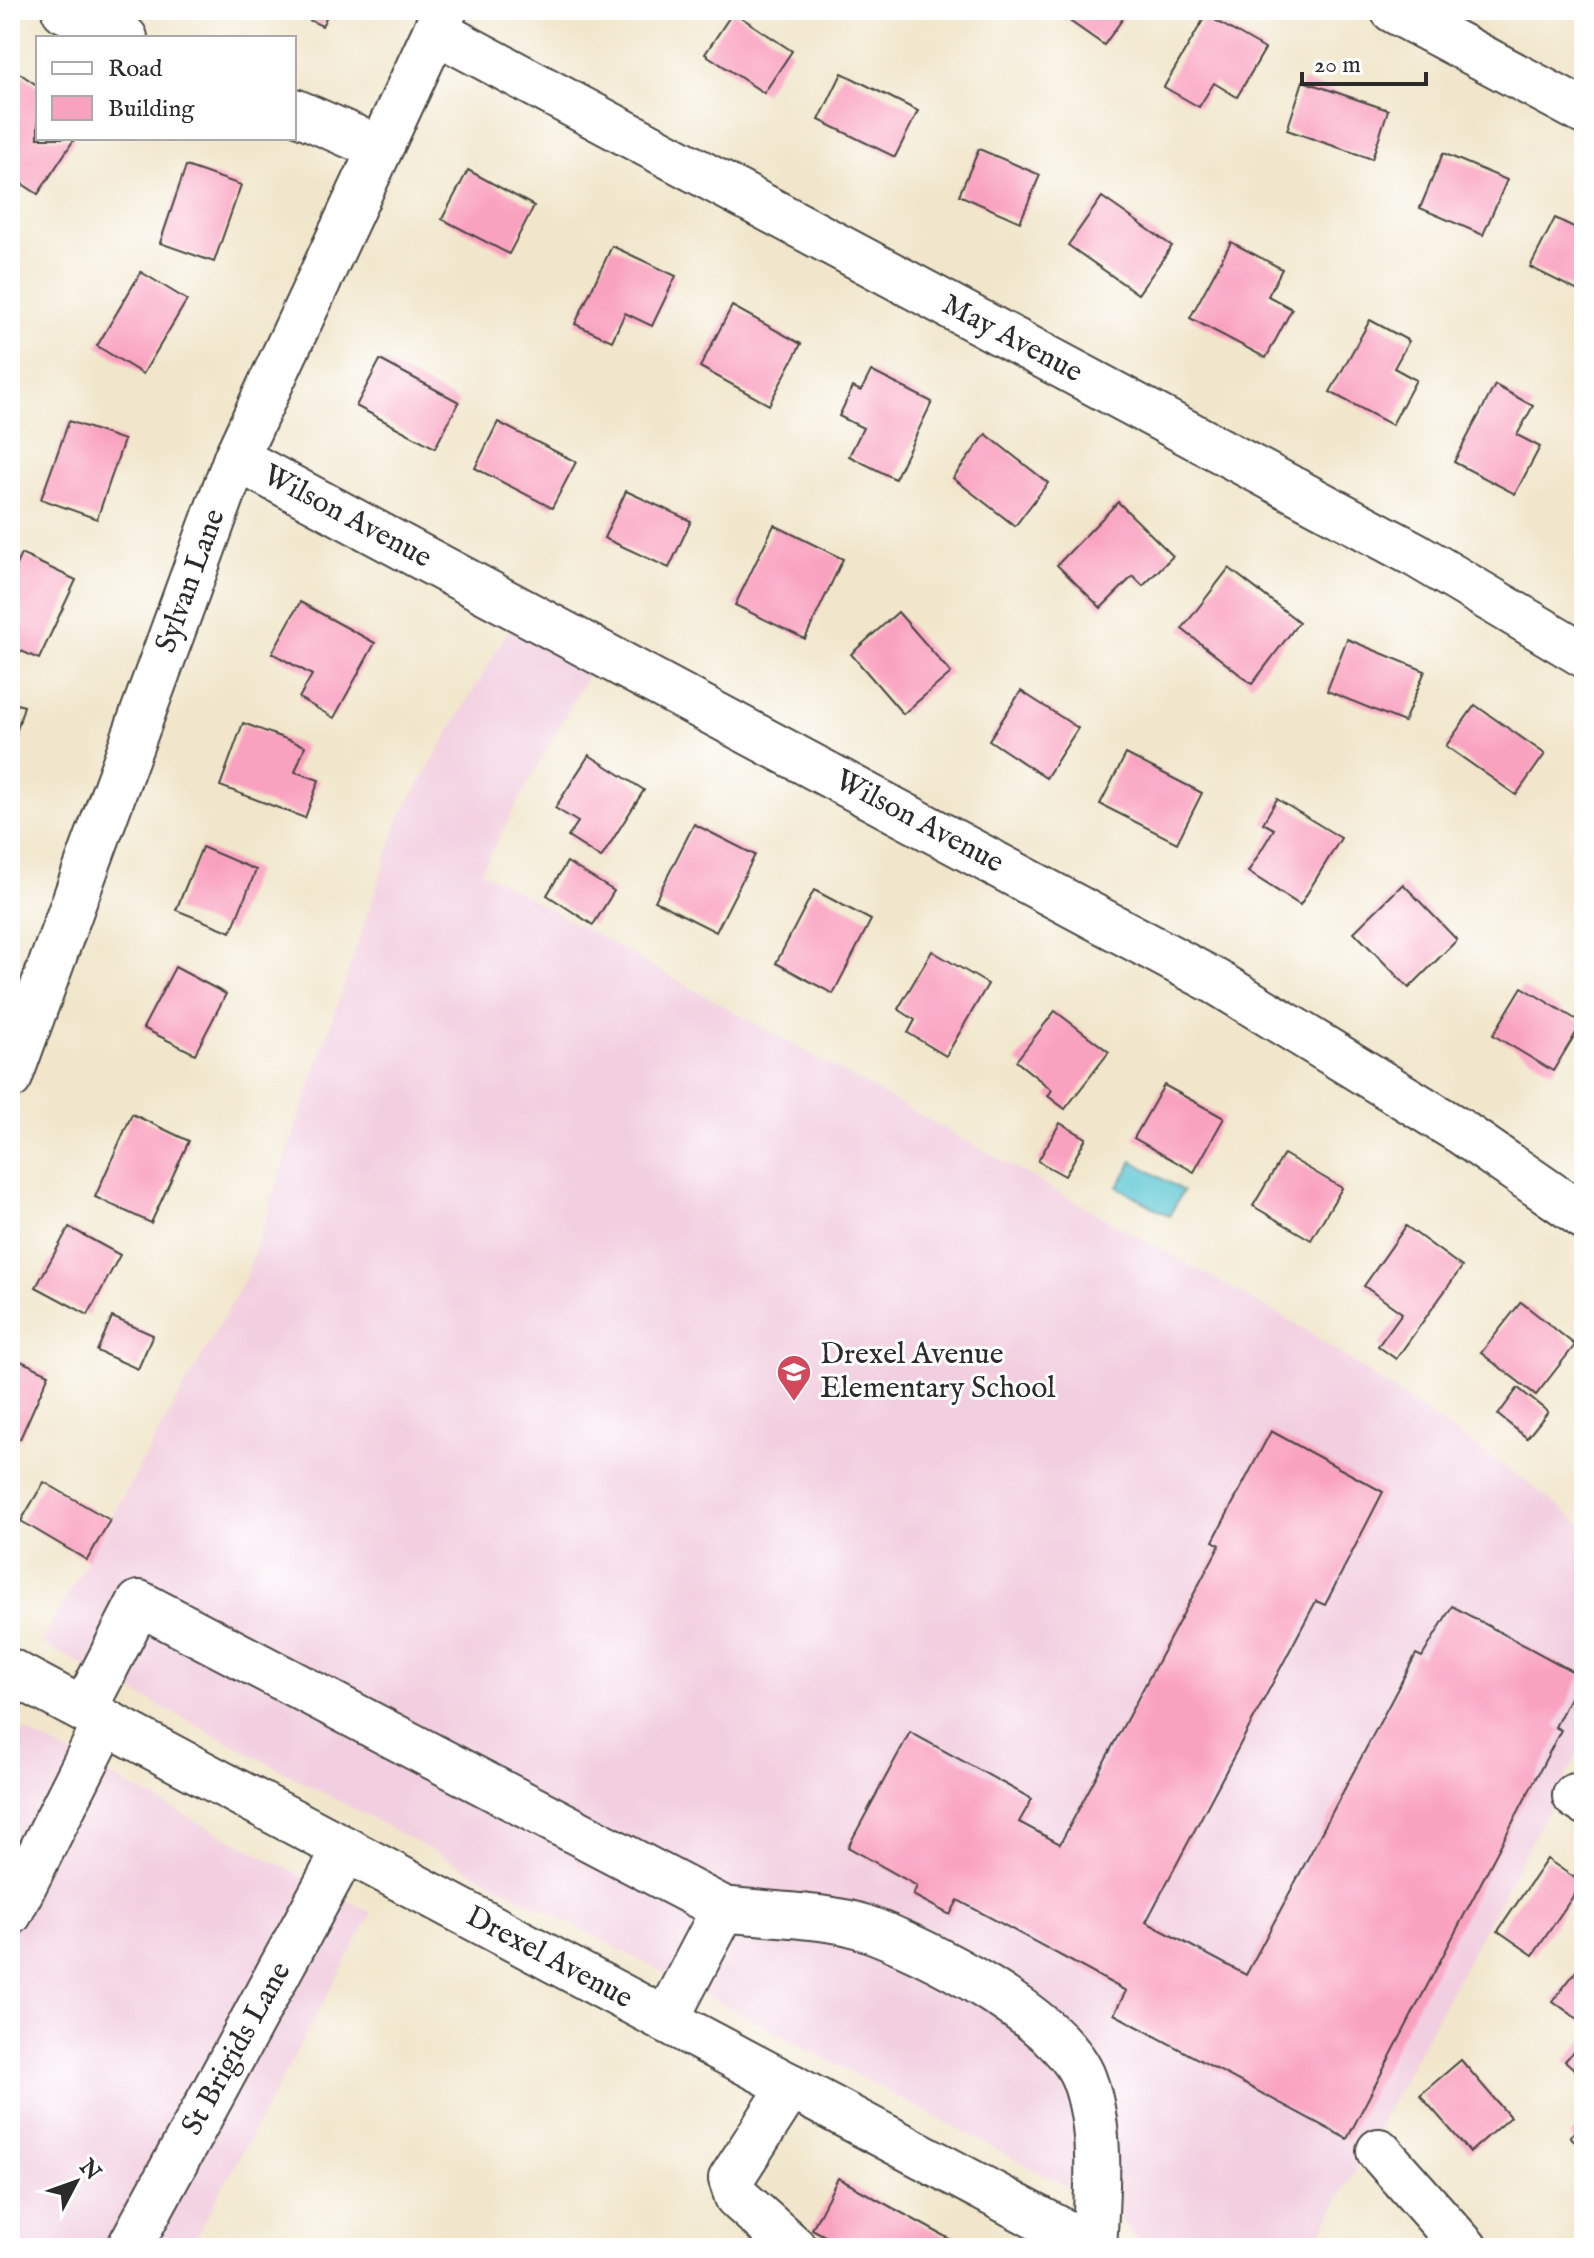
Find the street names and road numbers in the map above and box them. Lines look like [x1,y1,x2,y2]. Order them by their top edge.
street label: May Avenue [935,286,1089,392]
street label: Wilson Avenue [256,457,438,577]
street label: Sylvan Lane [147,504,235,658]
street label: Wilson Avenue [828,762,1010,882]
street label: Drexel Avenue [459,1898,639,2018]
street label: St Brigids Lane [174,1956,300,2142]

